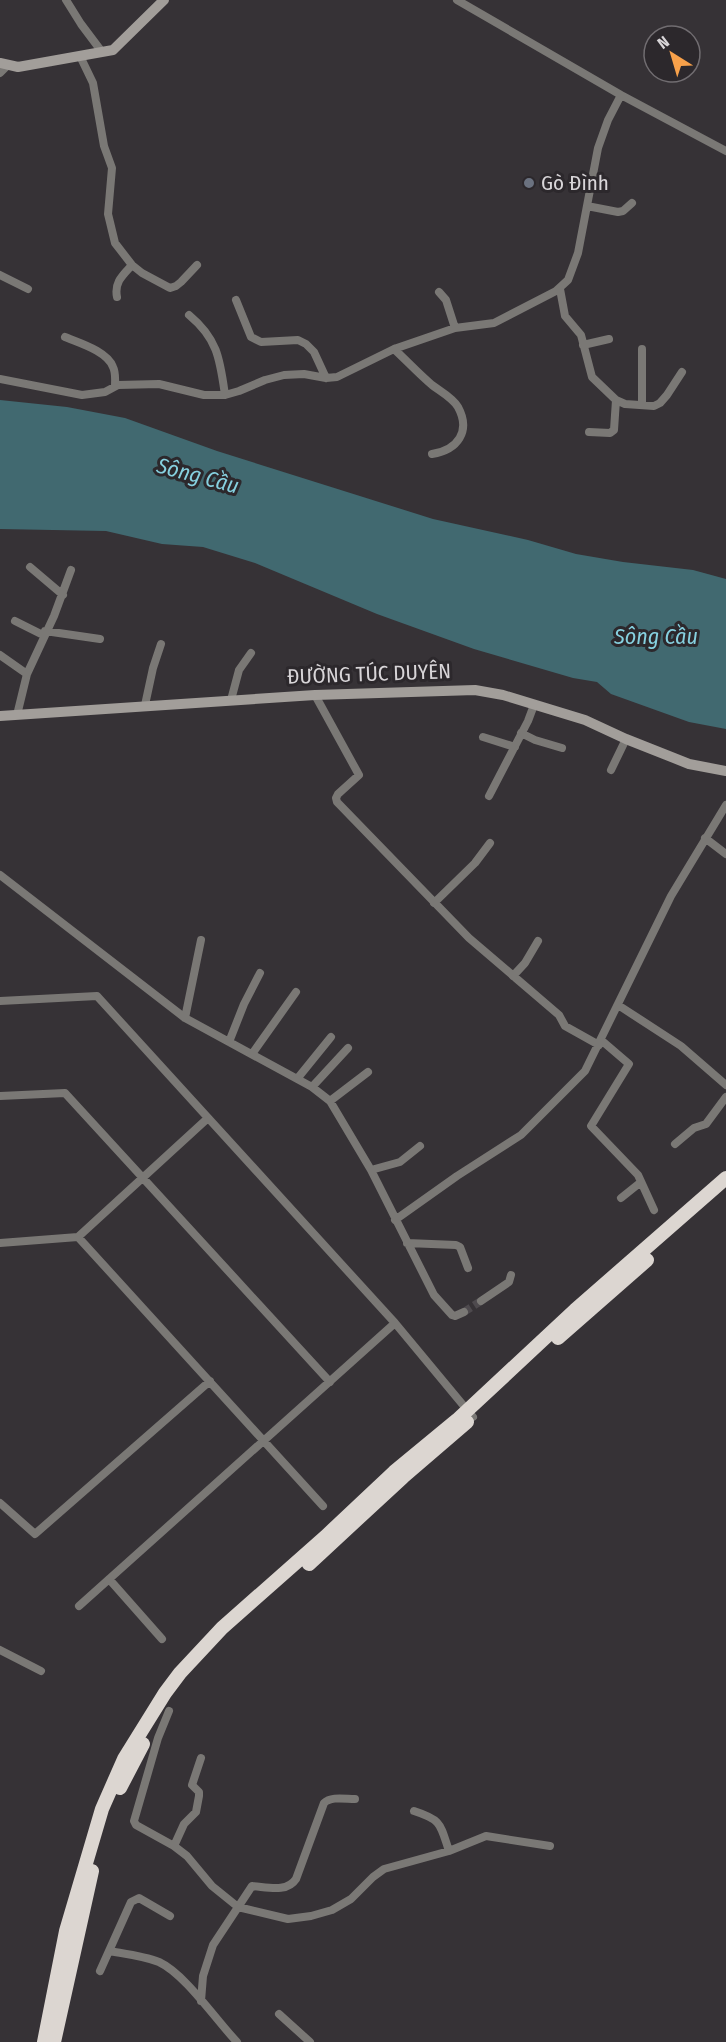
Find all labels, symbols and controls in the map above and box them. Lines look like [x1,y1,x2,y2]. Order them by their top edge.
north arrow [642,24,702,84]
text: N [654,32,673,53]
place label: Gò Đình [541,170,609,196]
marker: Gò Đình [522,176,536,190]
water label: Sông Cầu [153,451,242,499]
water label: Sông Cầu [613,623,698,650]
street label: ĐƯỜNG TÚC DUYÊN [287,658,451,690]

